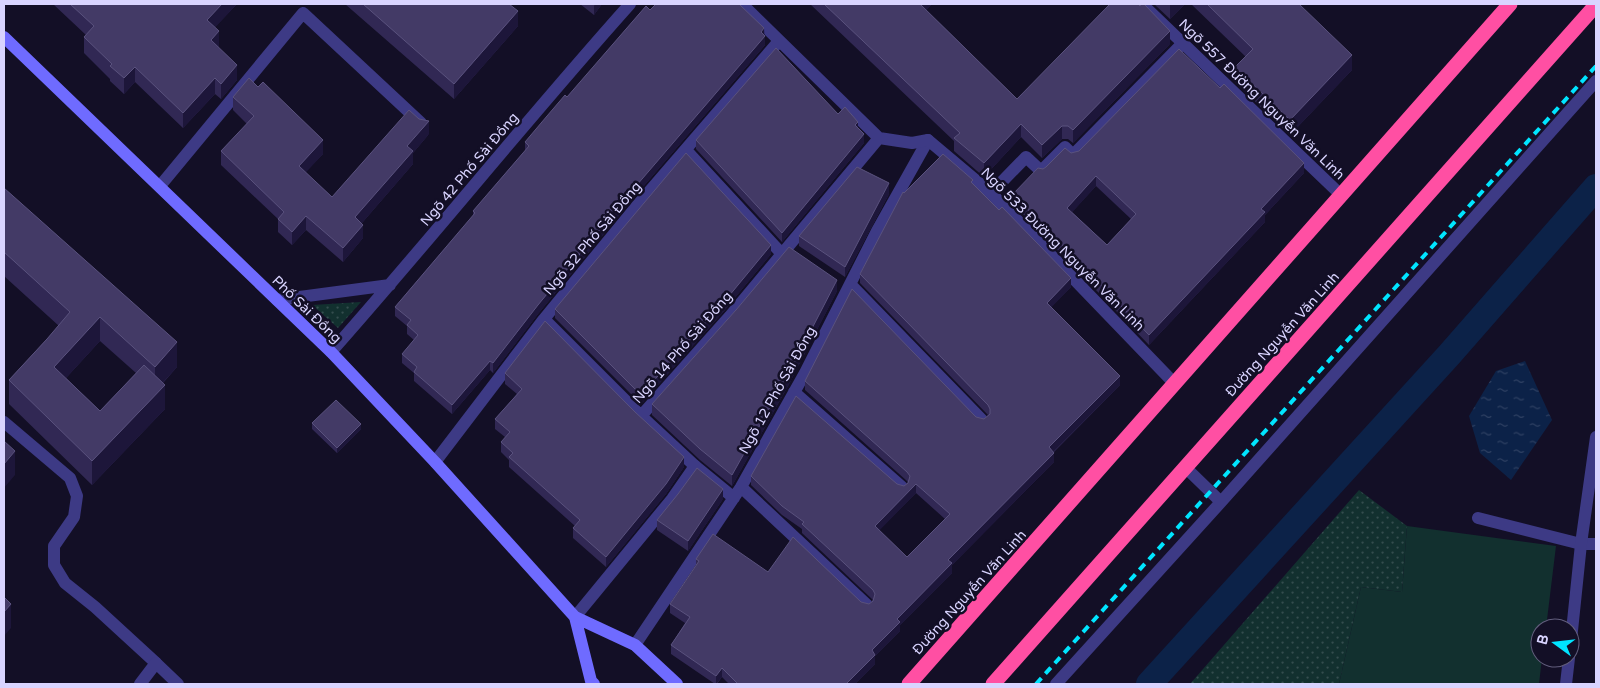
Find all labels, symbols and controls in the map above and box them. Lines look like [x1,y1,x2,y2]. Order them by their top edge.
street label: Ngõ 557 Đường Nguyễn Văn Linh [1175,15,1348,183]
street label: Ngõ 42 Phố Sài Đồng [417,109,522,230]
street label: Ngõ 533 Đường Nguyễn Văn Linh [977,164,1148,335]
street label: Ngõ 32 Phố Sài Đồng [540,178,645,299]
street label: Đường Nguyễn Văn Linh [1222,268,1343,400]
street label: Phố Sài Đồng [268,272,345,347]
street label: Ngõ 14 Phố Sài Đồng [629,288,736,407]
street label: Ngõ 12 Phố Sài Đồng [735,324,820,457]
street label: Đường Nguyễn Văn Linh [909,526,1030,658]
north arrow [1530,618,1580,668]
text: B [1533,633,1552,647]

